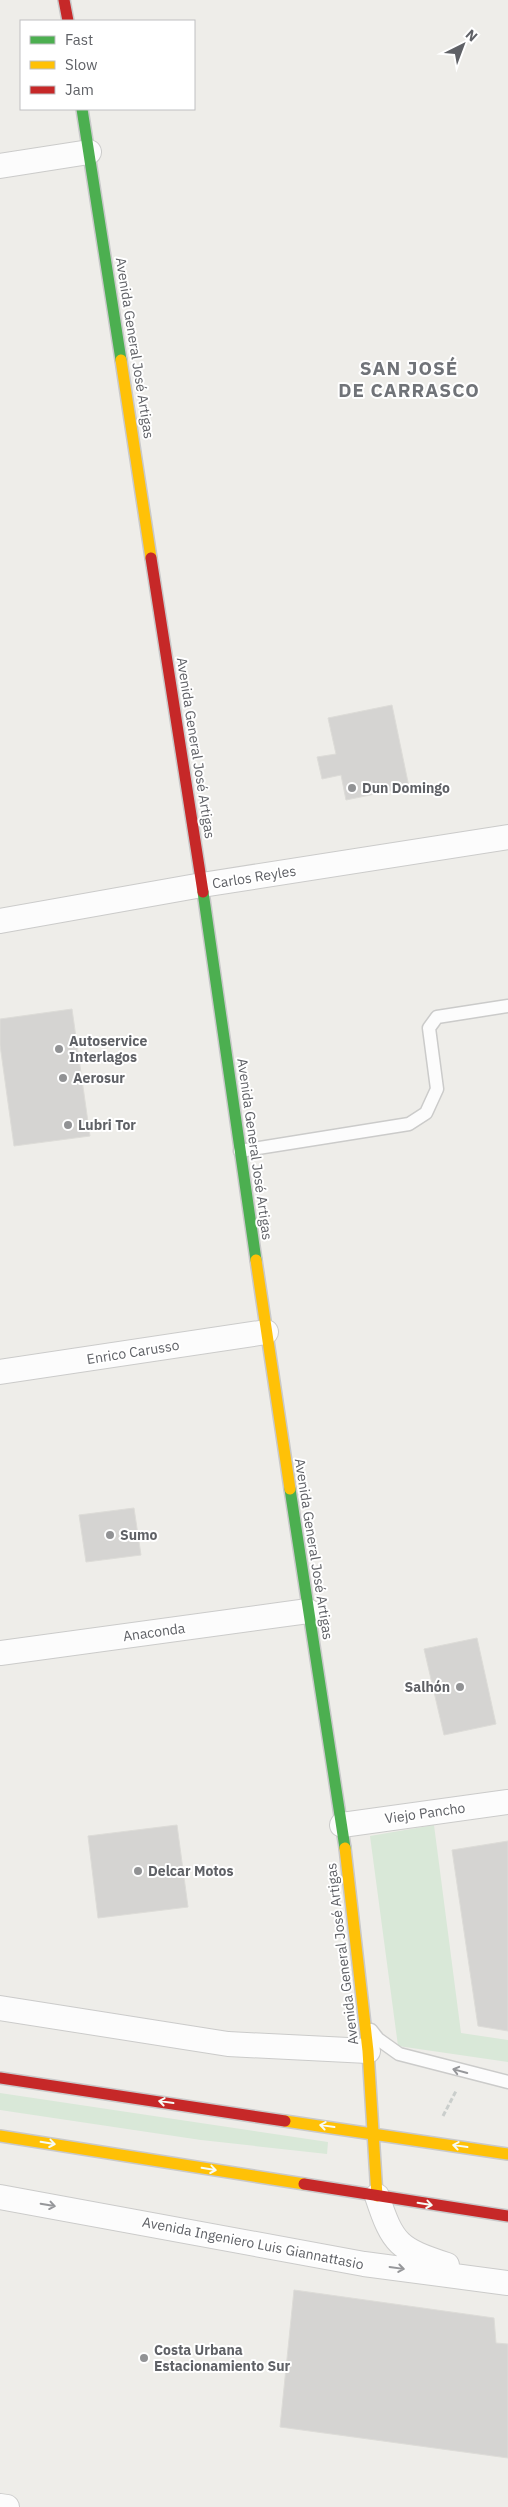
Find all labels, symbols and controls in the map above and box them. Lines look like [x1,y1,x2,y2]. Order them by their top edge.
legend [20,20,195,110]
north arrow [438,20,488,70]
text: N [462,25,481,45]
text: Fast [65,30,93,49]
text: Slow [65,55,98,74]
text: Jam [65,80,94,99]
street label: Avenida General José Artigas [112,256,158,440]
district label: SAN JOSÉ DE CARRASCO [338,356,480,402]
street label: Avenida General José Artigas [173,656,219,840]
place label: Dun Domingo [362,779,450,797]
marker: Dun Domingo [346,782,358,794]
street label: Carlos Reyles [211,861,297,893]
place label: Autoservice Interlagos [69,1032,148,1066]
marker: Autoservice Interlagos [53,1043,65,1055]
street label: Avenida General José Artigas [233,1057,277,1241]
place label: Aerosur [73,1069,125,1087]
marker: Aerosur [57,1072,69,1084]
place label: Lubri Tor [78,1116,136,1134]
marker: Lubri Tor [62,1119,74,1131]
street label: Enrico Carusso [85,1336,181,1368]
street label: Avenida General José Artigas [291,1457,337,1641]
place label: Sumo [120,1526,158,1544]
marker: Sumo [104,1529,116,1541]
street label: Anaconda [122,1619,187,1645]
place label: Salhón [404,1678,450,1696]
marker: Salhón [454,1681,466,1693]
street label: Viejo Pancho [384,1798,466,1828]
place label: Delcar Motos [148,1862,234,1880]
street label: Avenida General José Artigas [322,1862,362,2046]
marker: Delcar Motos [132,1865,144,1877]
one-way arrow [453,2066,469,2075]
one-way arrow [158,2097,174,2107]
one-way arrow [319,2121,335,2131]
one-way arrow [40,2139,56,2149]
one-way arrow [452,2141,468,2151]
one-way arrow [200,2164,216,2174]
one-way arrow [417,2199,433,2209]
one-way arrow [40,2201,56,2211]
street label: Avenida Ingeniero Luis Giannattasio [141,2213,365,2273]
one-way arrow [389,2264,405,2274]
place label: Costa Urbana Estacionamiento Sur [154,2341,291,2375]
marker: Costa Urbana Estacionamiento Sur [138,2352,150,2364]

